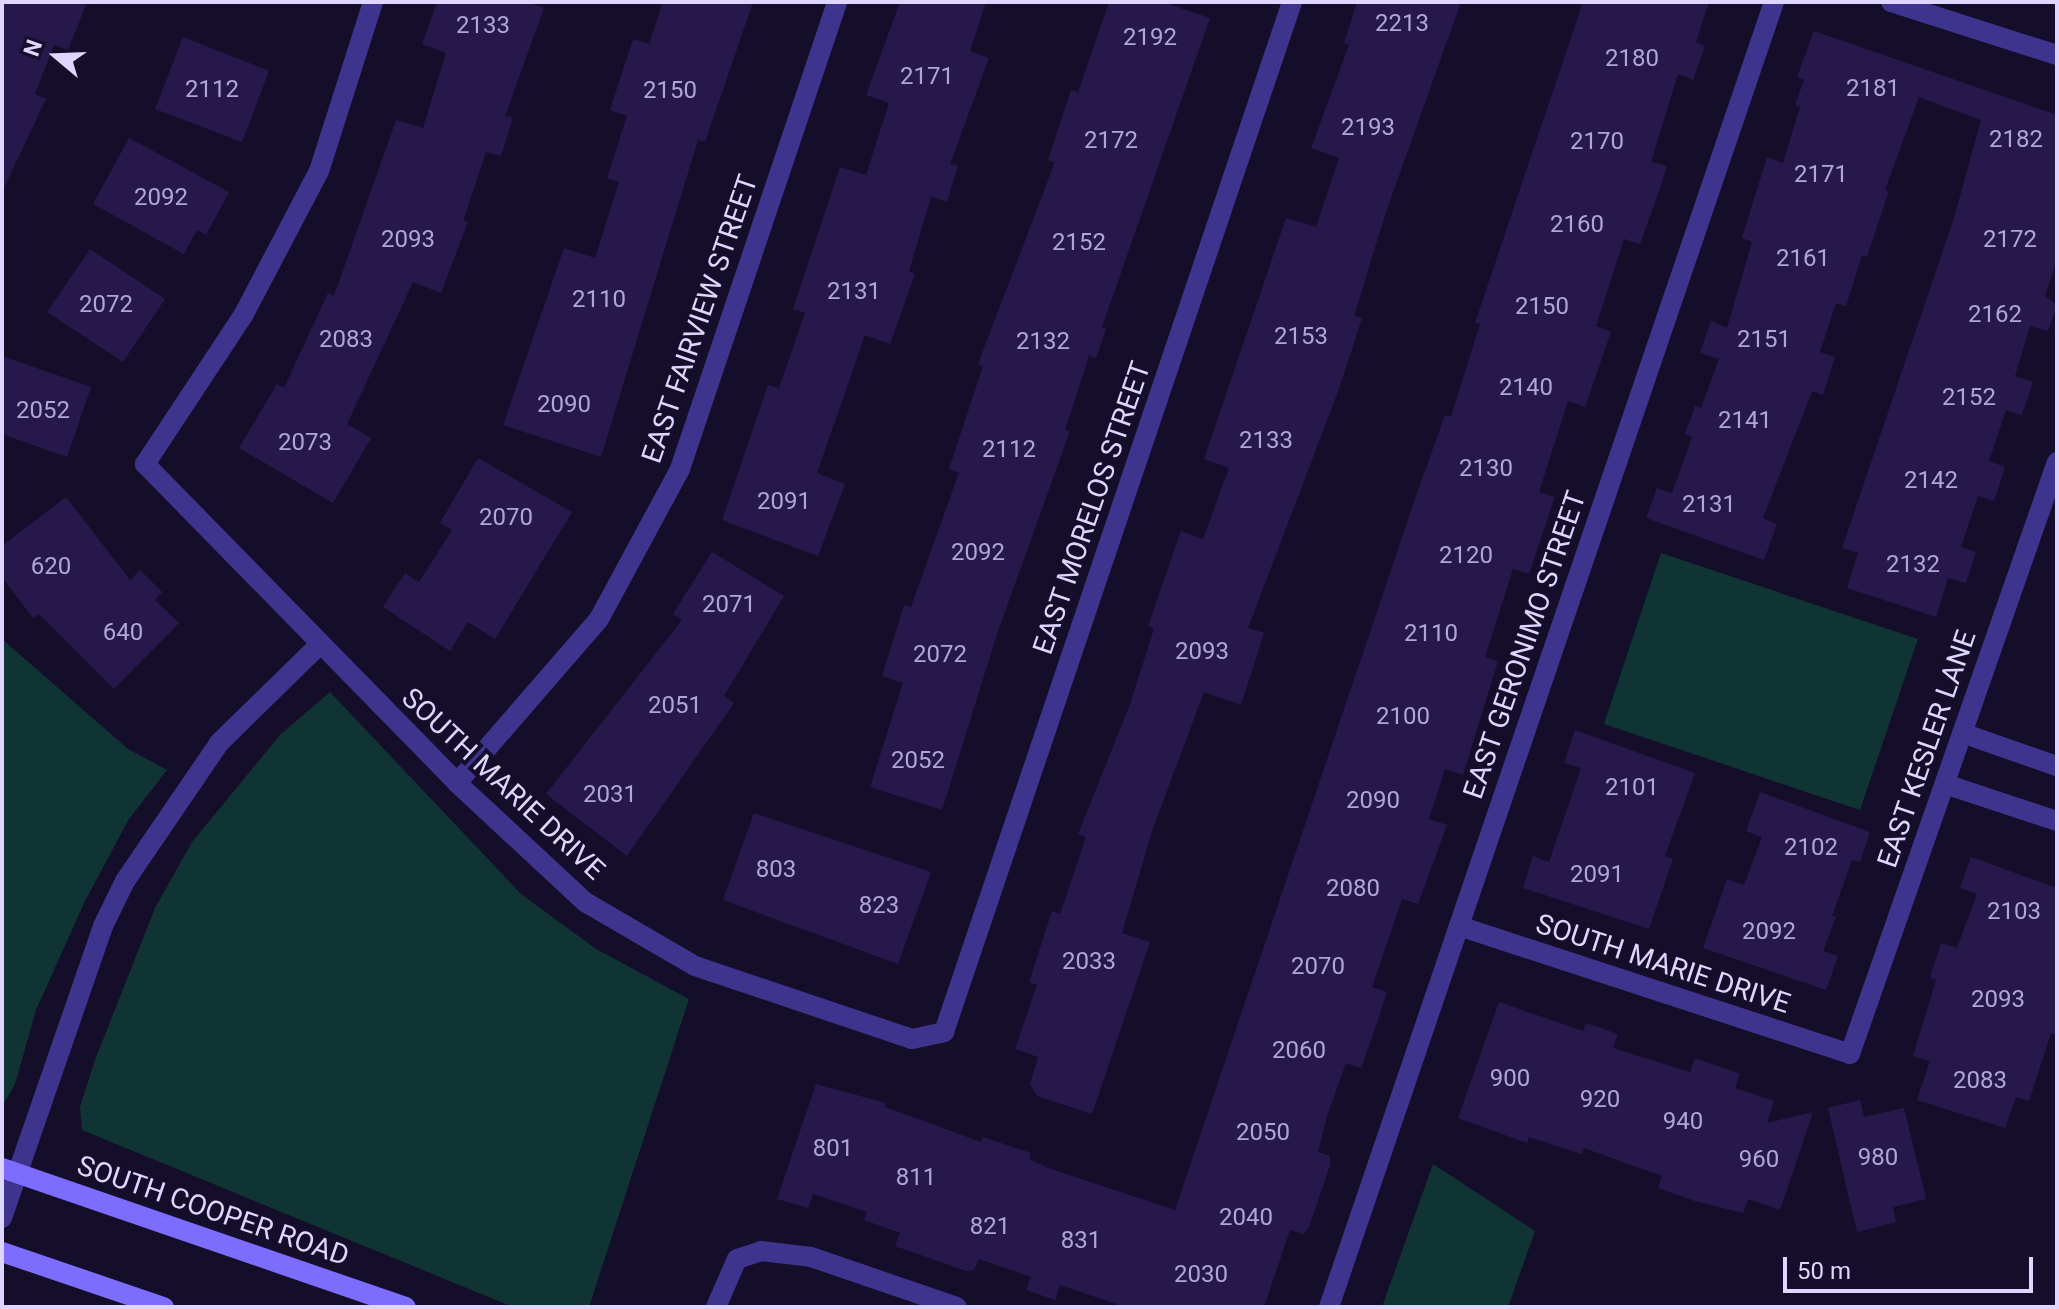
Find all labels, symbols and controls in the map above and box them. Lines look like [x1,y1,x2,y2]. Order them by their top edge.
house number: 2213 [1375,10,1429,38]
house number: 2133 [456,12,510,40]
north arrow [16,16,96,96]
house number: 2192 [1123,24,1177,52]
text: N [18,37,47,59]
house number: 2180 [1605,45,1659,73]
house number: 2171 [900,63,954,91]
house number: 2181 [1846,75,1900,103]
house number: 2112 [185,76,239,104]
house number: 2150 [643,77,697,105]
house number: 2193 [1341,114,1395,142]
house number: 2182 [1989,126,2043,154]
house number: 2172 [1084,127,1138,155]
house number: 2170 [1570,128,1624,156]
house number: 2171 [1794,161,1848,189]
street label: EAST FAIRVIEW STREET [635,170,765,468]
house number: 2092 [134,184,188,212]
house number: 2160 [1550,211,1604,239]
house number: 2093 [381,226,435,254]
house number: 2172 [1983,226,2037,254]
house number: 2152 [1052,229,1106,257]
house number: 2161 [1776,245,1830,273]
house number: 2131 [827,278,881,306]
house number: 2110 [572,286,626,314]
house number: 2072 [79,291,133,319]
house number: 2150 [1515,293,1569,321]
house number: 2162 [1968,301,2022,329]
house number: 2153 [1274,323,1328,351]
house number: 2083 [319,326,373,354]
house number: 2151 [1737,326,1791,354]
house number: 2132 [1016,328,1070,356]
street label: EAST MORELOS STREET [1026,357,1158,659]
house number: 2140 [1499,374,1553,402]
house number: 2152 [1942,384,1996,412]
house number: 2090 [537,391,591,419]
house number: 2052 [16,397,70,425]
house number: 2141 [1718,407,1772,435]
house number: 2133 [1239,427,1293,455]
house number: 2073 [278,429,332,457]
house number: 2112 [982,436,1036,464]
house number: 2130 [1459,455,1513,483]
house number: 2142 [1904,467,1958,495]
street label: EAST GERONIMO STREET [1456,487,1594,803]
house number: 2091 [757,488,811,516]
house number: 2131 [1682,491,1736,519]
house number: 2070 [479,504,533,532]
house number: 2092 [951,539,1005,567]
house number: 2120 [1439,542,1493,570]
house number: 2132 [1886,551,1940,579]
house number: 620 [31,553,71,581]
house number: 2071 [702,591,756,619]
house number: 640 [103,619,143,647]
house number: 2110 [1404,620,1458,648]
street label: EAST KESLER LANE [1871,626,1983,872]
house number: 2093 [1175,638,1229,666]
house number: 2072 [913,641,967,669]
street label: SOUTH MARIE DRIVE [395,681,611,887]
house number: 2051 [648,692,702,720]
house number: 2100 [1376,703,1430,731]
house number: 2052 [891,747,945,775]
house number: 2101 [1605,774,1659,802]
house number: 2031 [583,781,637,809]
house number: 2090 [1346,787,1400,815]
house number: 2102 [1784,834,1838,862]
house number: 803 [756,856,796,884]
house number: 2091 [1570,861,1624,889]
house number: 2080 [1326,875,1380,903]
house number: 823 [859,892,899,920]
house number: 2103 [1987,898,2041,926]
street label: SOUTH MARIE DRIVE [1532,907,1794,1021]
house number: 2092 [1742,918,1796,946]
house number: 2033 [1062,948,1116,976]
house number: 2070 [1291,953,1345,981]
house number: 2093 [1971,986,2025,1014]
house number: 2060 [1272,1037,1326,1065]
house number: 900 [1490,1065,1530,1093]
house number: 2083 [1953,1067,2007,1095]
house number: 920 [1580,1086,1620,1114]
house number: 940 [1663,1108,1703,1136]
house number: 2050 [1236,1119,1290,1147]
house number: 801 [813,1135,853,1163]
house number: 980 [1858,1144,1898,1172]
house number: 960 [1739,1146,1779,1174]
street label: SOUTH COOPER ROAD [73,1149,353,1273]
house number: 811 [896,1164,936,1192]
house number: 2040 [1219,1204,1273,1232]
house number: 821 [970,1213,1010,1241]
house number: 831 [1061,1227,1101,1255]
scale bar [1787,1241,2037,1291]
text: 50 m [1797,1257,1851,1285]
house number: 2030 [1174,1261,1228,1289]

